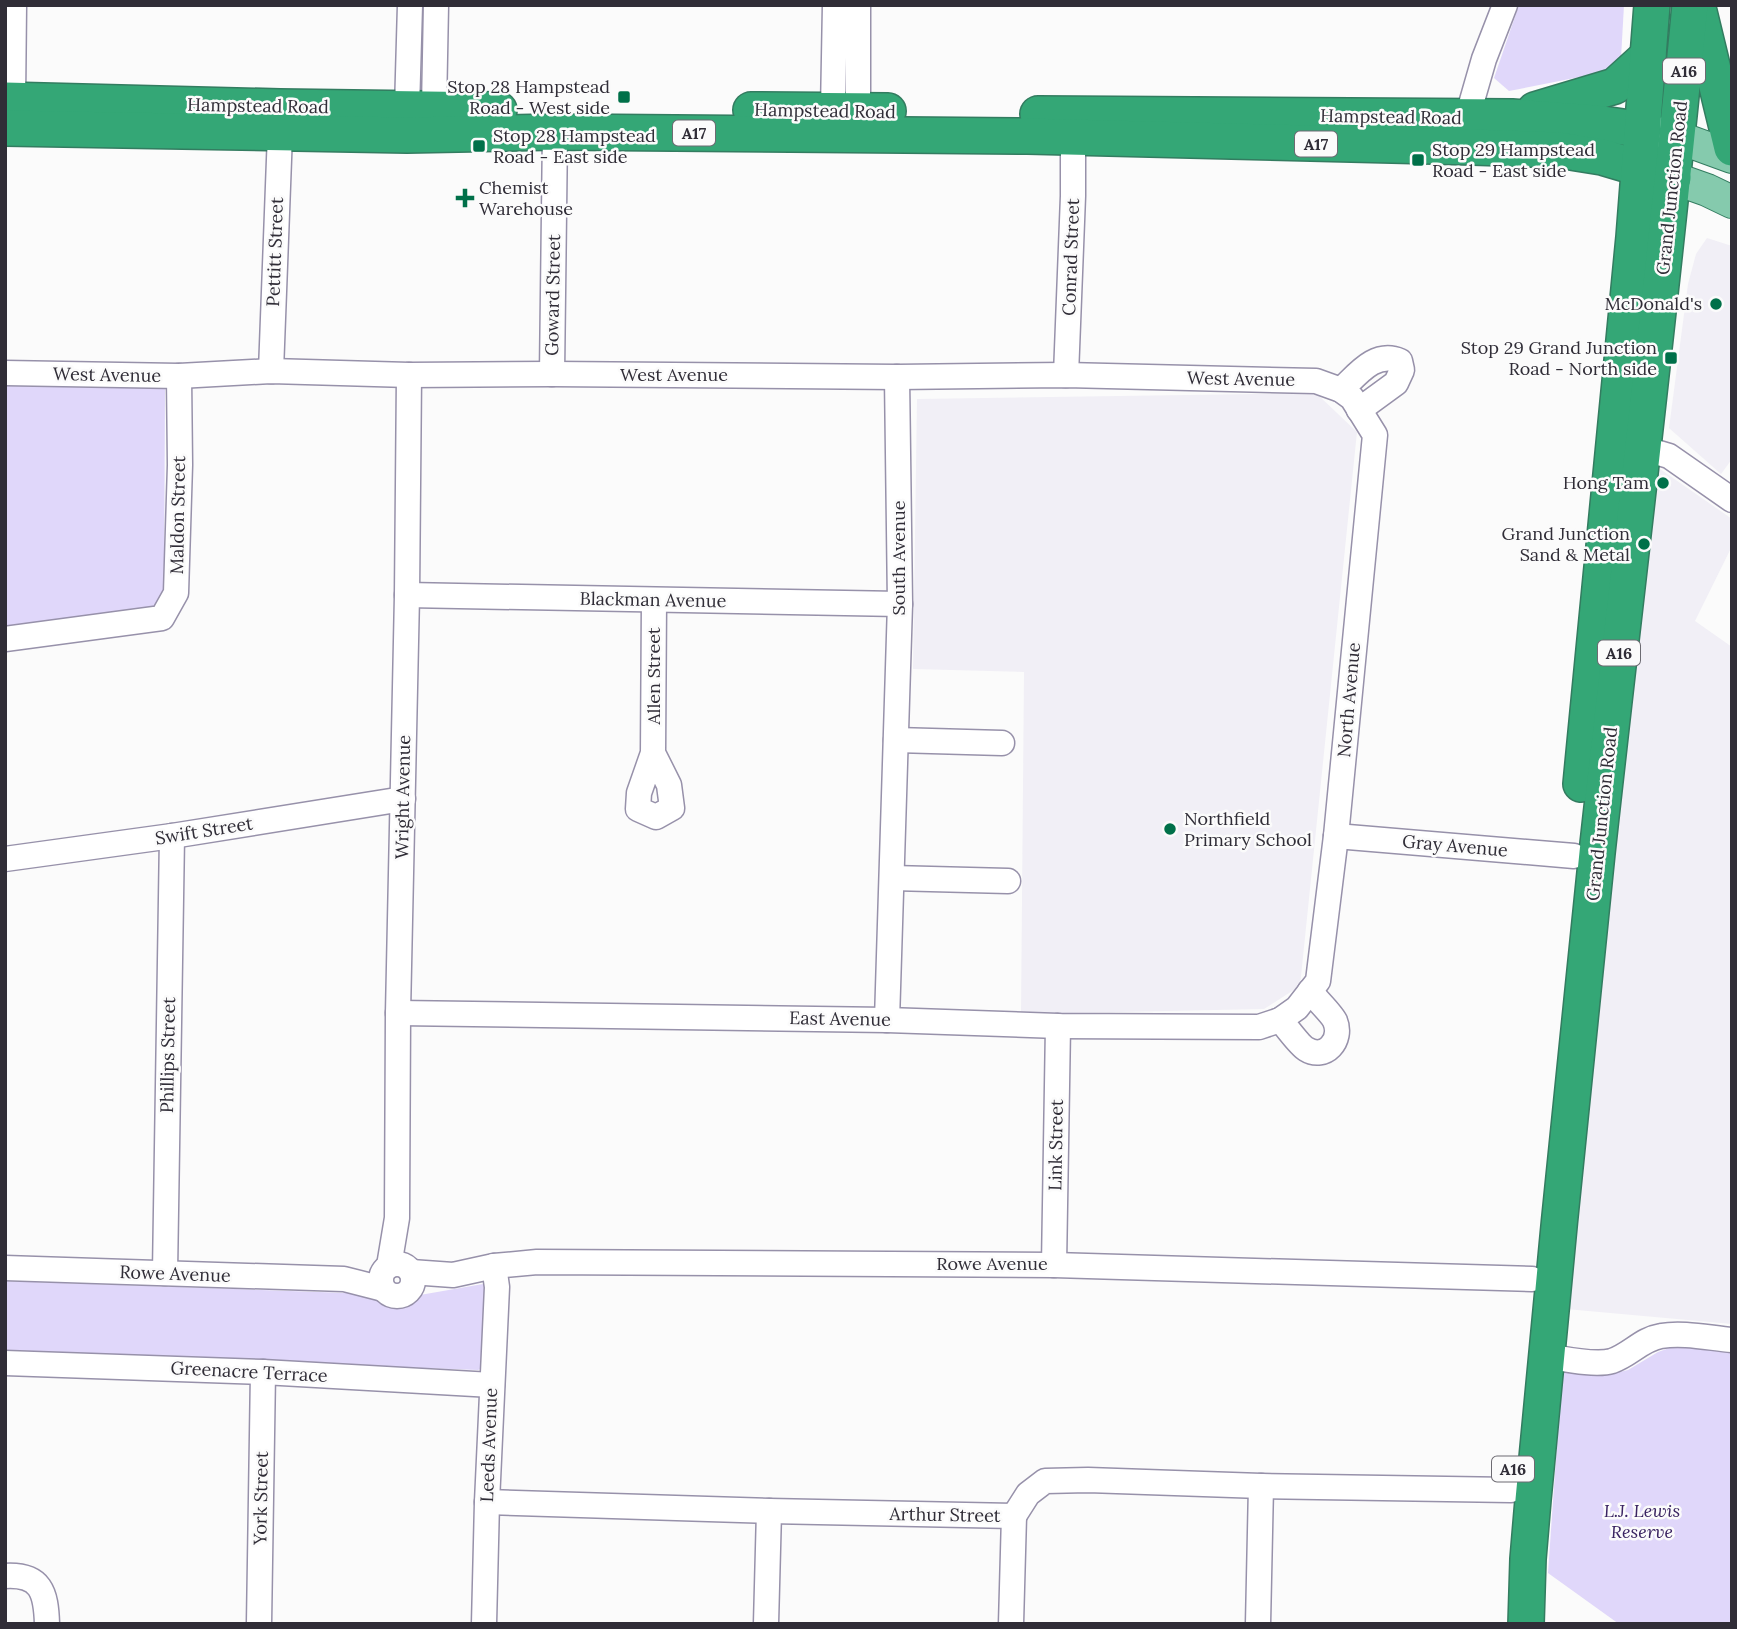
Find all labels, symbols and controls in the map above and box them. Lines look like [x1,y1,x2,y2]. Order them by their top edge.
road number: A16 [1663,58,1705,83]
place label: Stop 28 Hampstead Road - West side [447,75,610,119]
marker: Stop 28 Hampstead Road - West side [616,89,632,105]
street label: Hampstead Road [187,93,329,118]
street label: Hampstead Road [754,98,896,123]
street label: Grand Junction Road [1651,100,1692,276]
street label: Hampstead Road [1320,104,1462,129]
road number: A17 [673,120,715,146]
place label: Stop 28 Hampstead Road - East side [493,124,656,168]
road number: A17 [1295,132,1337,156]
marker: Stop 28 Hampstead Road - East side [471,138,487,154]
place label: Stop 29 Hampstead Road - East side [1432,138,1595,182]
marker: Stop 29 Hampstead Road - East side [1410,152,1426,168]
place label: Chemist Warehouse [479,176,573,220]
marker: Chemist Warehouse [457,190,473,206]
street label: Pettitt Street [261,197,288,307]
street label: Conrad Street [1057,198,1084,316]
street label: Goward Street [540,234,565,356]
place label: McDonald's [1604,292,1702,315]
marker: McDonald's [1708,296,1724,312]
place label: Stop 29 Grand Junction Road - North side [1461,336,1657,380]
marker: Stop 29 Grand Junction Road - North side [1663,350,1679,366]
street label: West Avenue [53,362,161,387]
street label: West Avenue [620,363,728,386]
street label: West Avenue [1187,366,1295,391]
street label: Maldon Street [165,455,190,575]
place label: Hong Tam [1563,471,1649,494]
marker: Hong Tam [1655,475,1671,491]
street label: South Avenue [887,500,910,616]
place label: Grand Junction Sand & Metal [1502,522,1630,566]
marker: Grand Junction Sand & Metal [1636,536,1652,552]
street label: Blackman Avenue [580,587,727,612]
street label: Allen Street [642,627,665,726]
road number: A16 [1598,640,1640,666]
street label: North Avenue [1332,641,1365,759]
street label: Grand Junction Road [1581,726,1622,902]
street label: Wright Avenue [390,735,415,859]
place label: Northfield Primary School [1184,807,1312,851]
street label: Swift Street [153,811,254,850]
marker: Northfield Primary School [1162,821,1178,837]
street label: Gray Avenue [1401,829,1509,862]
street label: Phillips Street [155,997,180,1113]
street label: East Avenue [789,1006,891,1031]
street label: Link Street [1043,1099,1068,1191]
street label: Rowe Avenue [936,1252,1048,1275]
street label: Rowe Avenue [119,1260,231,1287]
street label: Greenacre Terrace [170,1356,328,1387]
street label: Leeds Avenue [475,1387,502,1503]
street label: York Street [248,1451,273,1546]
road number: A16 [1492,1456,1534,1482]
park label: L.J. Lewis Reserve [1604,1499,1680,1543]
street label: Arthur Street [888,1502,1001,1527]

